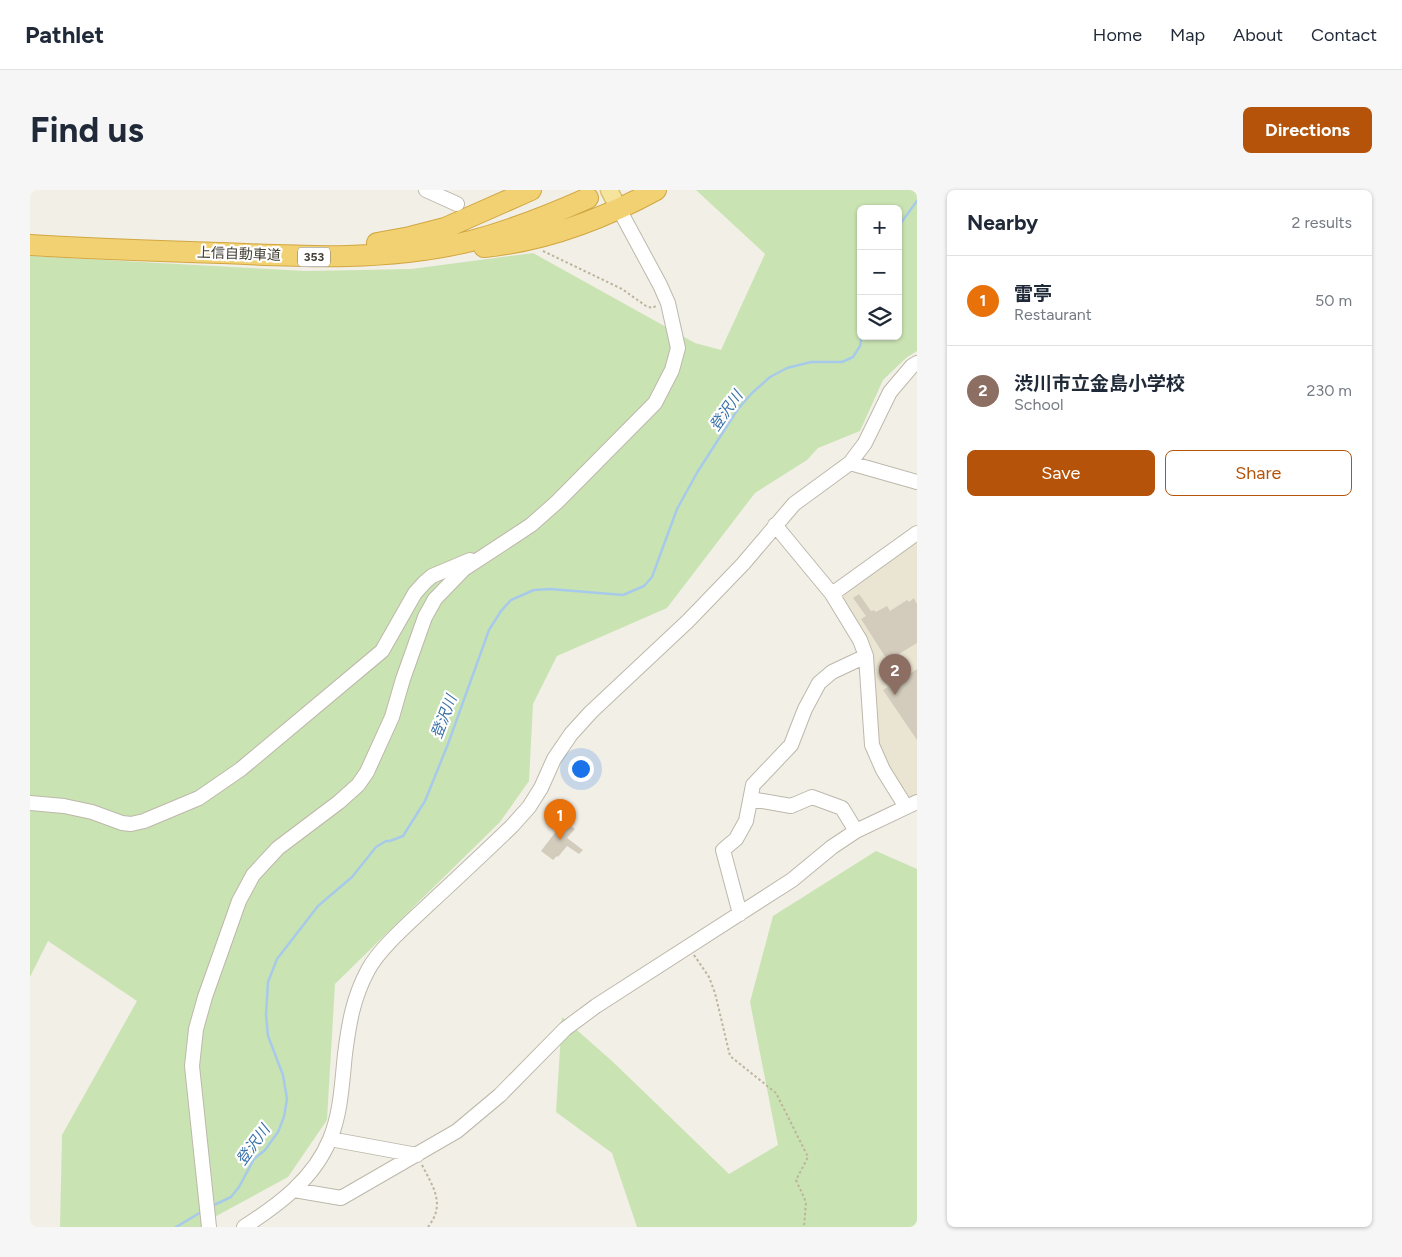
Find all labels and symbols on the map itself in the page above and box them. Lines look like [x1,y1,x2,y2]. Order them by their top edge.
street label: 上信自動車道 [197,244,281,264]
road number: 353 [298,248,330,266]
water label: 登沢川 [706,386,747,435]
pin: 2 [879,654,911,695]
water label: 登沢川 [428,691,461,741]
your location [568,756,594,782]
pin: 1 [544,799,576,840]
water label: 登沢川 [232,1120,275,1168]

